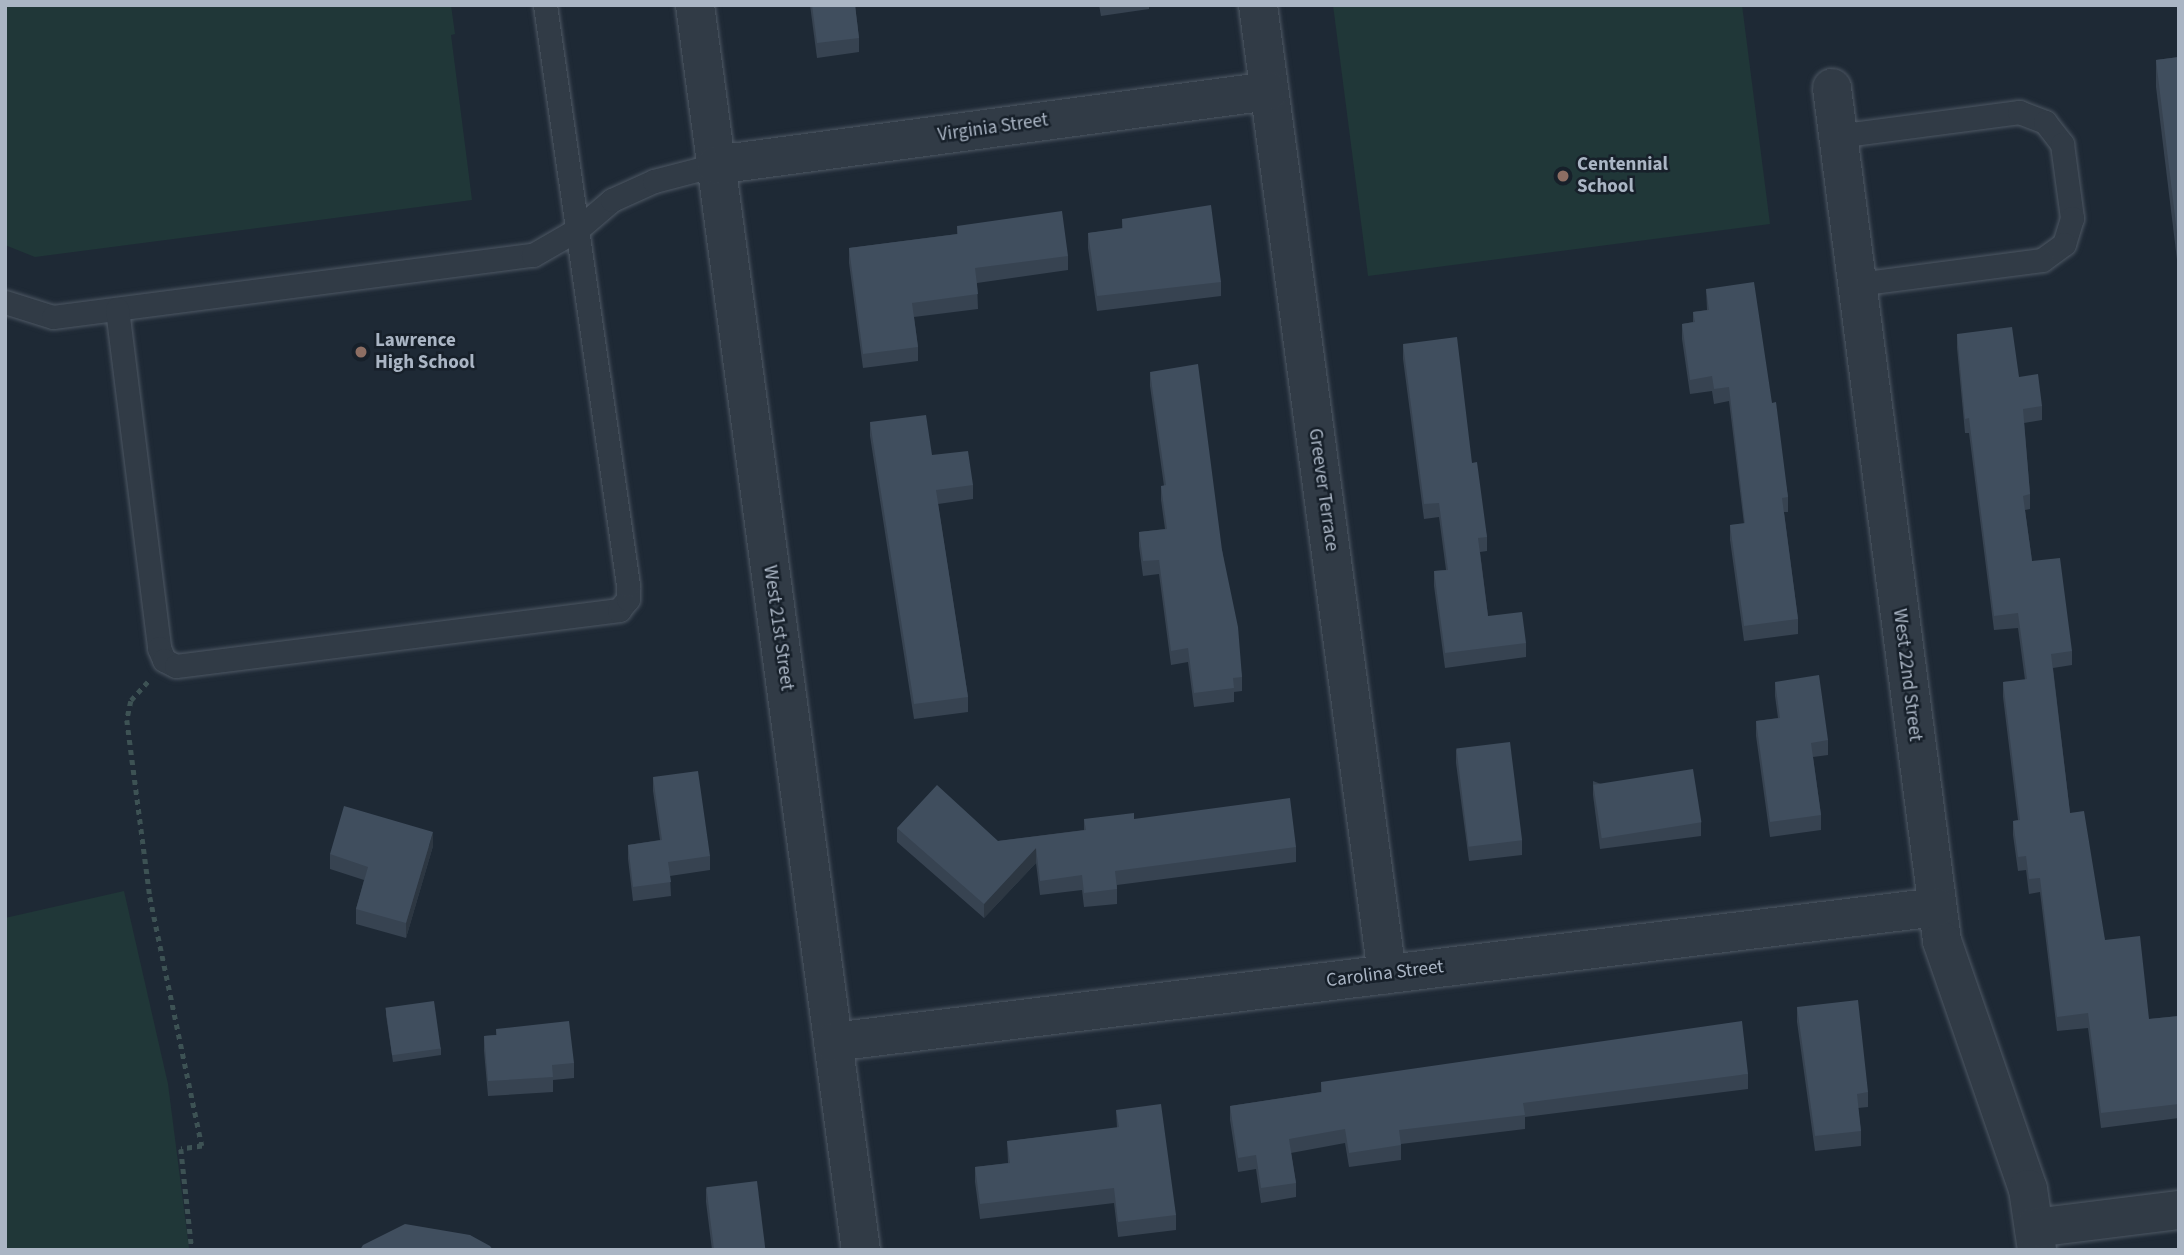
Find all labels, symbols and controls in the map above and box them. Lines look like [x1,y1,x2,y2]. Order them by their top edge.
street label: Virginia Street [936,109,1050,147]
place label: Centennial School [1577,154,1668,198]
marker: Centennial School [1555,168,1571,184]
place label: Lawrence High School [375,330,475,374]
marker: Lawrence High School [353,344,369,360]
street label: Greever Terrace [1303,427,1343,553]
street label: West 21st Street [758,564,798,692]
street label: West 22nd Street [1888,607,1926,743]
street label: Carolina Street [1325,955,1445,993]

